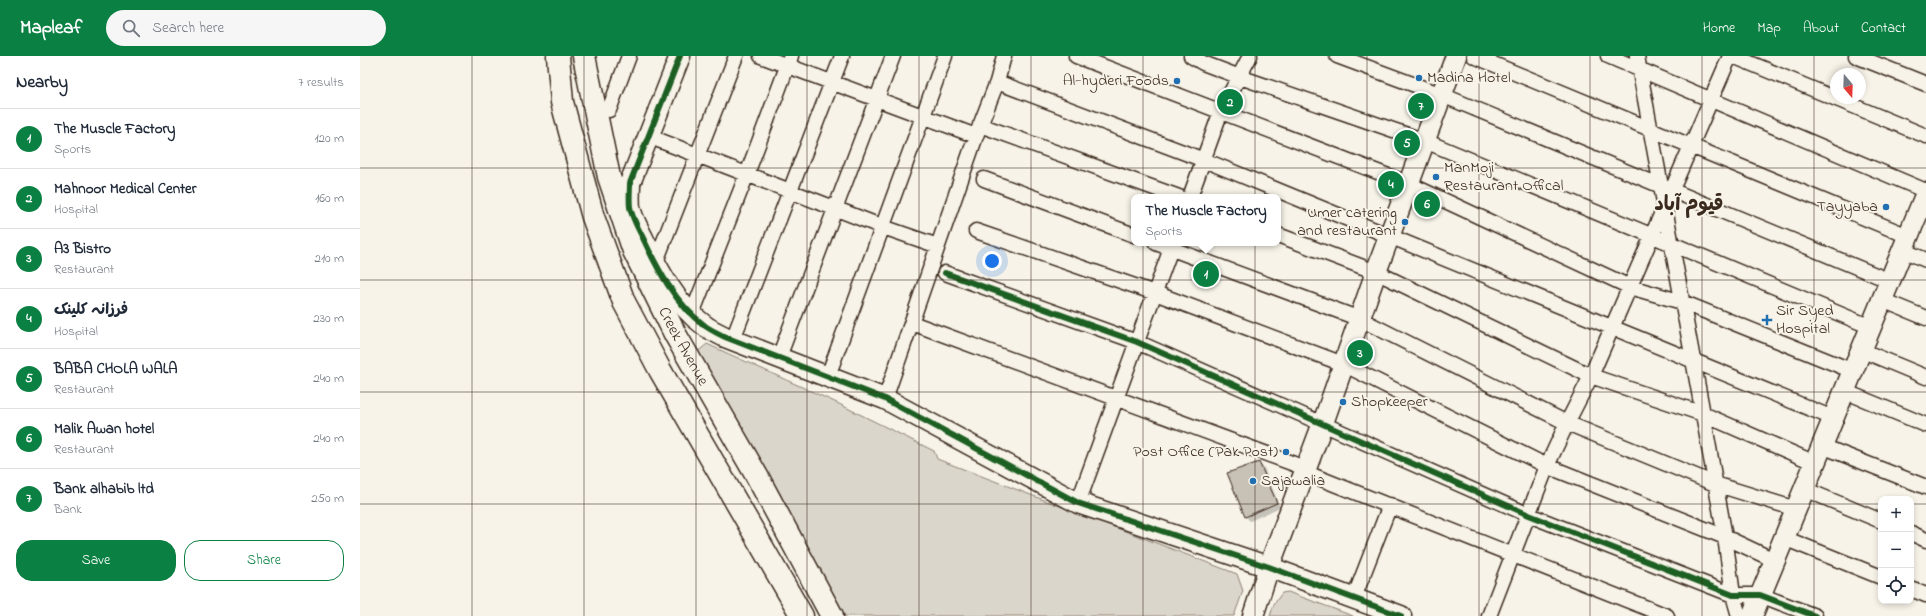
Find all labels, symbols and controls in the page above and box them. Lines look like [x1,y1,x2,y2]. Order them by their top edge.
search box [106,10,386,46]
text: Mapleaf [20,15,82,42]
icon: search [120,17,142,39]
text: Search here [152,17,224,39]
text: Home [1703,18,1735,39]
text: Map [1757,18,1781,39]
text: About [1803,18,1839,39]
text: Contact [1861,18,1906,39]
place label: Madina Hotel [1427,66,1511,90]
north arrow [1830,68,1866,104]
place label: Al-hyderi Foods [1063,69,1169,93]
text: Nearby [16,70,68,95]
text: 7 results [298,73,344,92]
marker: Madina Hotel [1414,73,1424,83]
marker: Al-hyderi Foods [1172,76,1182,86]
pin: 2 [1217,87,1243,117]
pin: 7 [1408,91,1434,121]
text: The Muscle Factory [54,118,175,140]
pin: 5 [1394,128,1420,158]
text: 1 [27,129,31,148]
text: 120 m [314,129,344,148]
text: Sports [54,140,91,159]
place label: ManMoji Restaurant Offical [1444,156,1564,198]
pin: 4 [1378,169,1404,199]
marker: ManMoji Restaurant Offical [1431,172,1441,182]
text: Mahnoor Medical Center [54,178,196,200]
text: 2 [26,189,32,208]
text: 160 m [315,189,344,208]
pin: 6 [1414,189,1440,219]
district label: قیوم آباد [1655,191,1723,220]
popup [1131,194,1281,246]
place label: Tayyaba [1817,195,1878,219]
text: Hospital [54,200,98,219]
text: The Muscle Factory [1145,200,1267,222]
place label: Umer catering and restaurant [1297,201,1398,243]
marker: Tayyaba [1881,202,1891,212]
marker: Umer catering and restaurant [1400,217,1410,227]
text: Sports [1145,222,1182,241]
text: A3 Bistro [54,238,111,260]
text: 3 [26,249,32,268]
text: 210 m [314,249,344,268]
your location [982,251,1002,271]
pin: 1 [1193,259,1219,289]
text: Restaurant [54,260,114,279]
text: فرزانہ کلینک [54,299,128,321]
place label: Sir Syed Hospital [1776,299,1833,341]
street label: Creek Avenue [652,303,715,391]
text: 4 [26,309,32,328]
text: 230 m [313,309,344,328]
marker: Sir Syed Hospital [1761,314,1773,326]
text: Hospital [54,322,98,341]
pin: 3 [1347,338,1373,368]
text: BABA CHOLA WALA [54,358,177,380]
text: 5 [25,369,33,388]
text: 240 m [313,369,344,388]
text: Restaurant [54,380,114,399]
place label: Shopkeeper [1351,390,1428,414]
marker: Shopkeeper [1338,397,1348,407]
text: Malik Awan hotel [54,418,154,440]
text: 6 [26,429,32,448]
text: 240 m [313,429,344,448]
text: Restaurant [54,440,114,459]
place label: Post Office (Pak Post) [1133,440,1278,464]
marker: Post Office (Pak Post) [1281,447,1291,457]
place label: Sajawalia [1261,469,1325,493]
marker: Sajawalia [1248,476,1258,486]
text: Bank alhabib ltd [54,478,154,500]
text: 7 [26,489,32,508]
text: 250 m [311,489,344,508]
map controls [1878,496,1914,604]
button: + [1878,496,1914,532]
text: Bank [54,500,82,519]
button: − [1878,532,1914,568]
button: Save [16,540,176,581]
button: Share [184,540,344,581]
button: locate [1878,568,1914,604]

